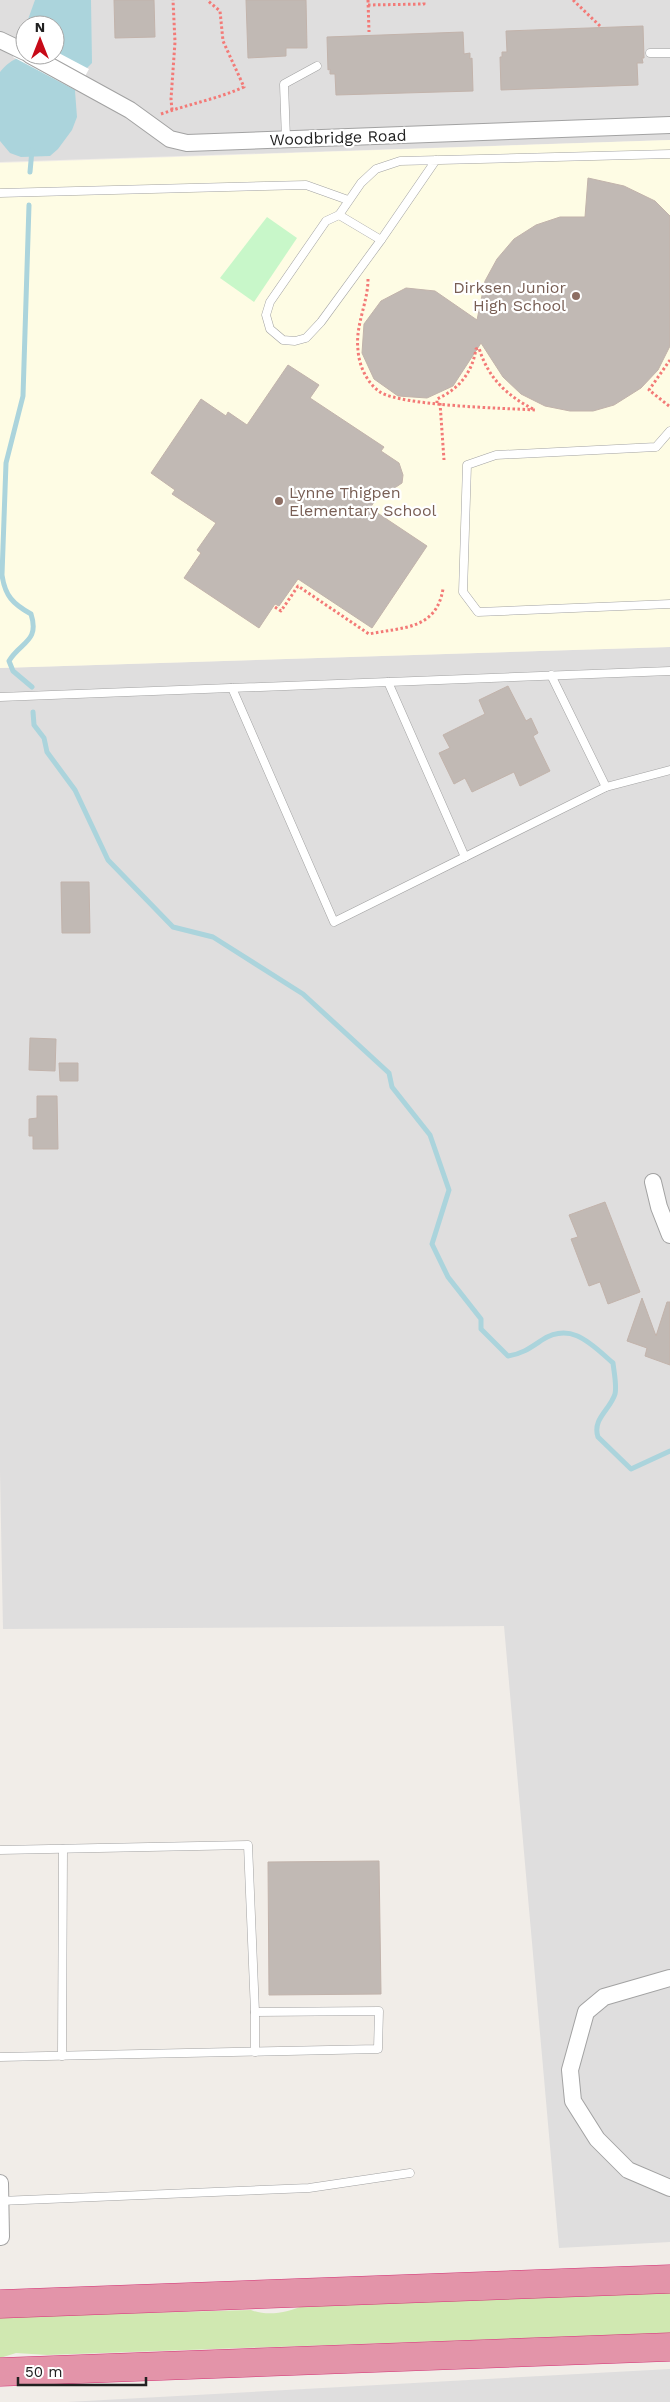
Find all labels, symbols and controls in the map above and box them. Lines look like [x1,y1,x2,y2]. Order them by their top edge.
north arrow [15,15,65,65]
text: N [35,19,45,35]
street label: Woodbridge Road [269,126,407,149]
place label: Dirksen Junior High School [453,278,566,315]
marker: Dirksen Junior High School [570,290,582,302]
place label: Lynne Thigpen Elementary School [289,483,437,520]
marker: Lynne Thigpen Elementary School [273,495,285,507]
scale bar [18,2354,145,2386]
text: 50 m [25,2363,62,2381]

